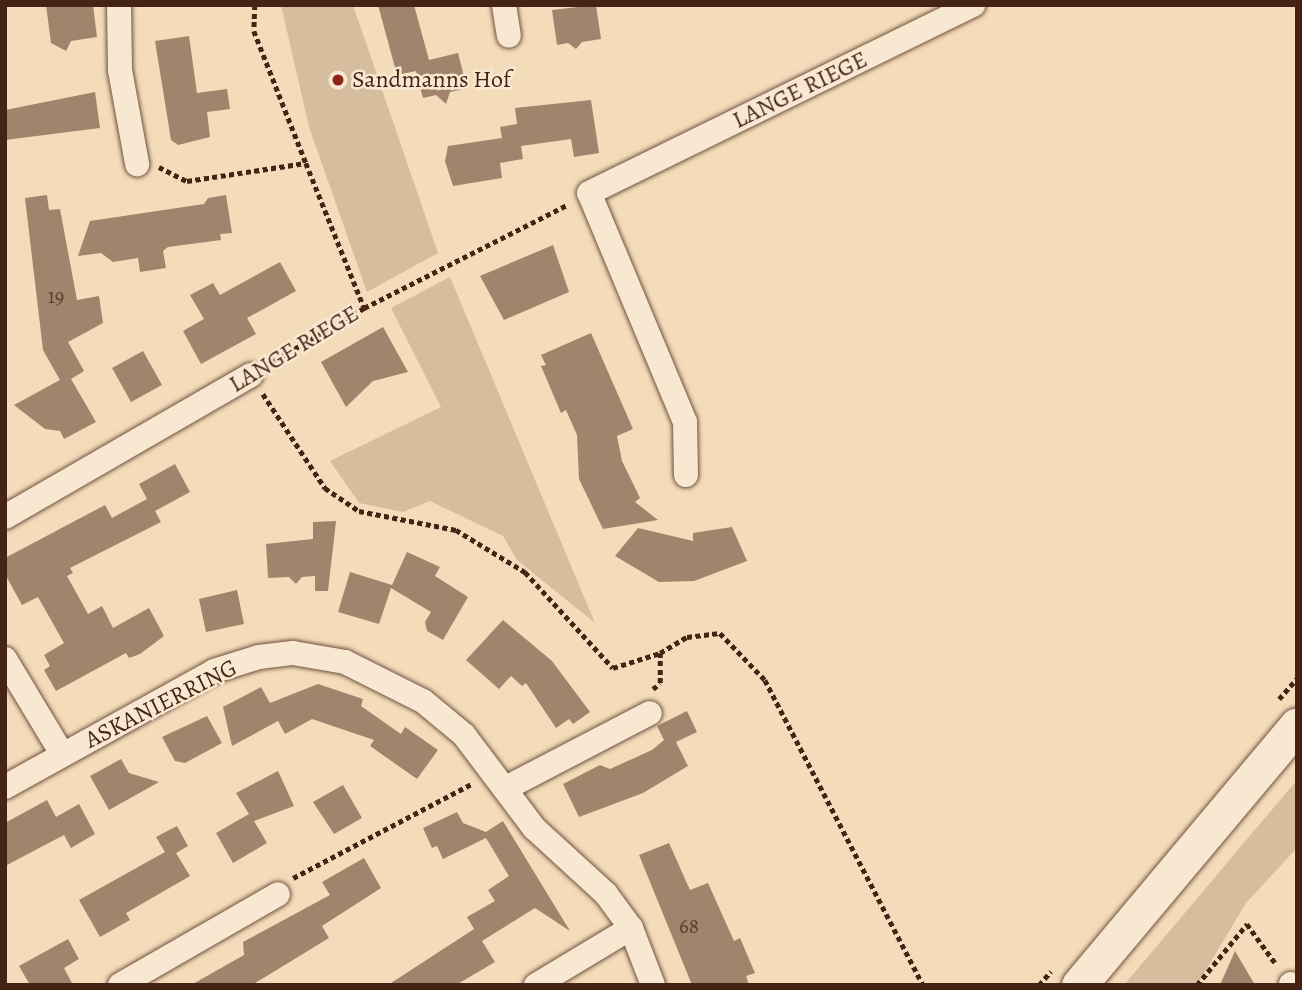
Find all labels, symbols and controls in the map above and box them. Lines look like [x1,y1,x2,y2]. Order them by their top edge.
street label: LANGE RIEGE [728,45,872,135]
place label: Sandmanns Hof [352,66,511,94]
marker: Sandmanns Hof [330,72,346,88]
house number: 19 [48,283,64,309]
street label: LANGE RIEGE [224,299,364,399]
street label: ASKANIERRING [80,653,242,755]
house number: 68 [679,913,699,939]

